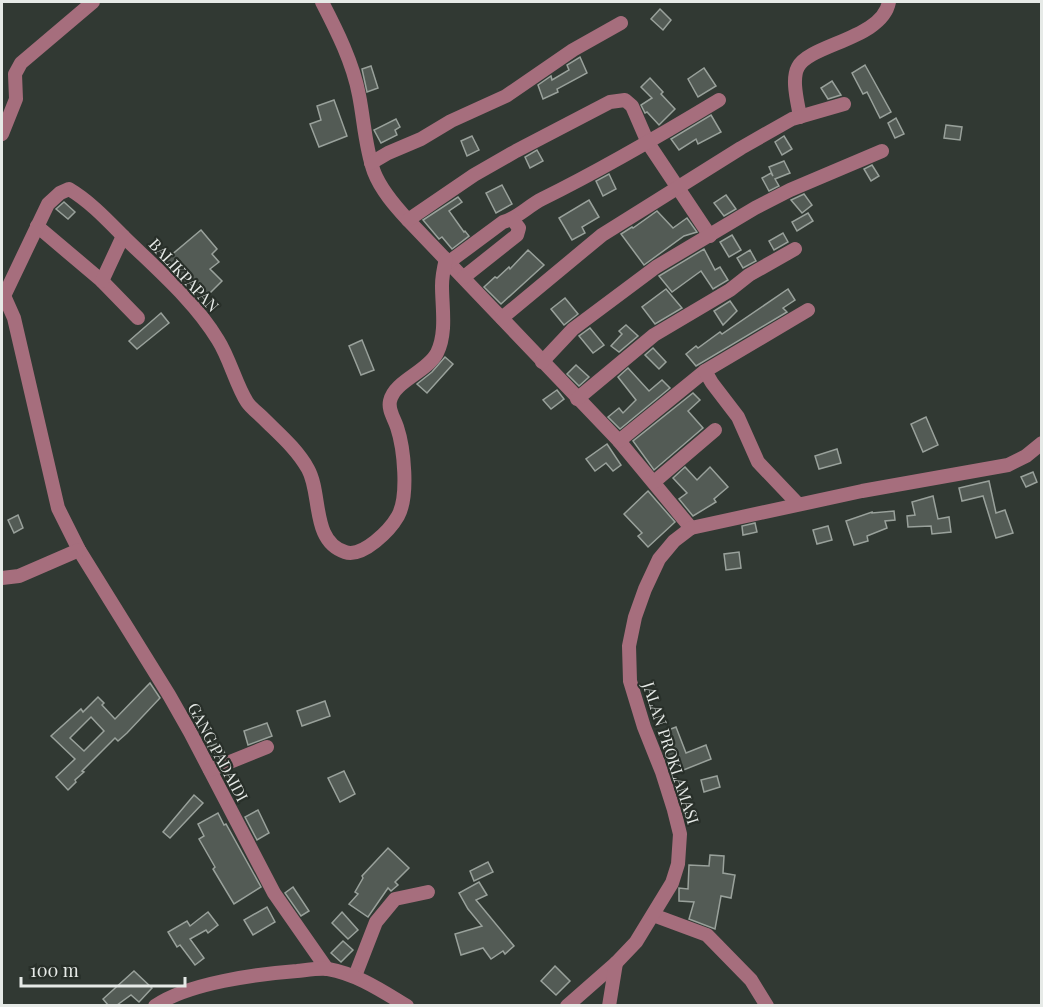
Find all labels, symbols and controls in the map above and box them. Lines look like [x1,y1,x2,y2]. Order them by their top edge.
street label: BALIKPAPAN [145,233,224,316]
street label: JALAN PROKLAMASI [638,678,704,827]
street label: GANG PADAIDI [184,699,253,805]
scale bar [21,950,184,988]
text: 100 m [30,958,79,982]

